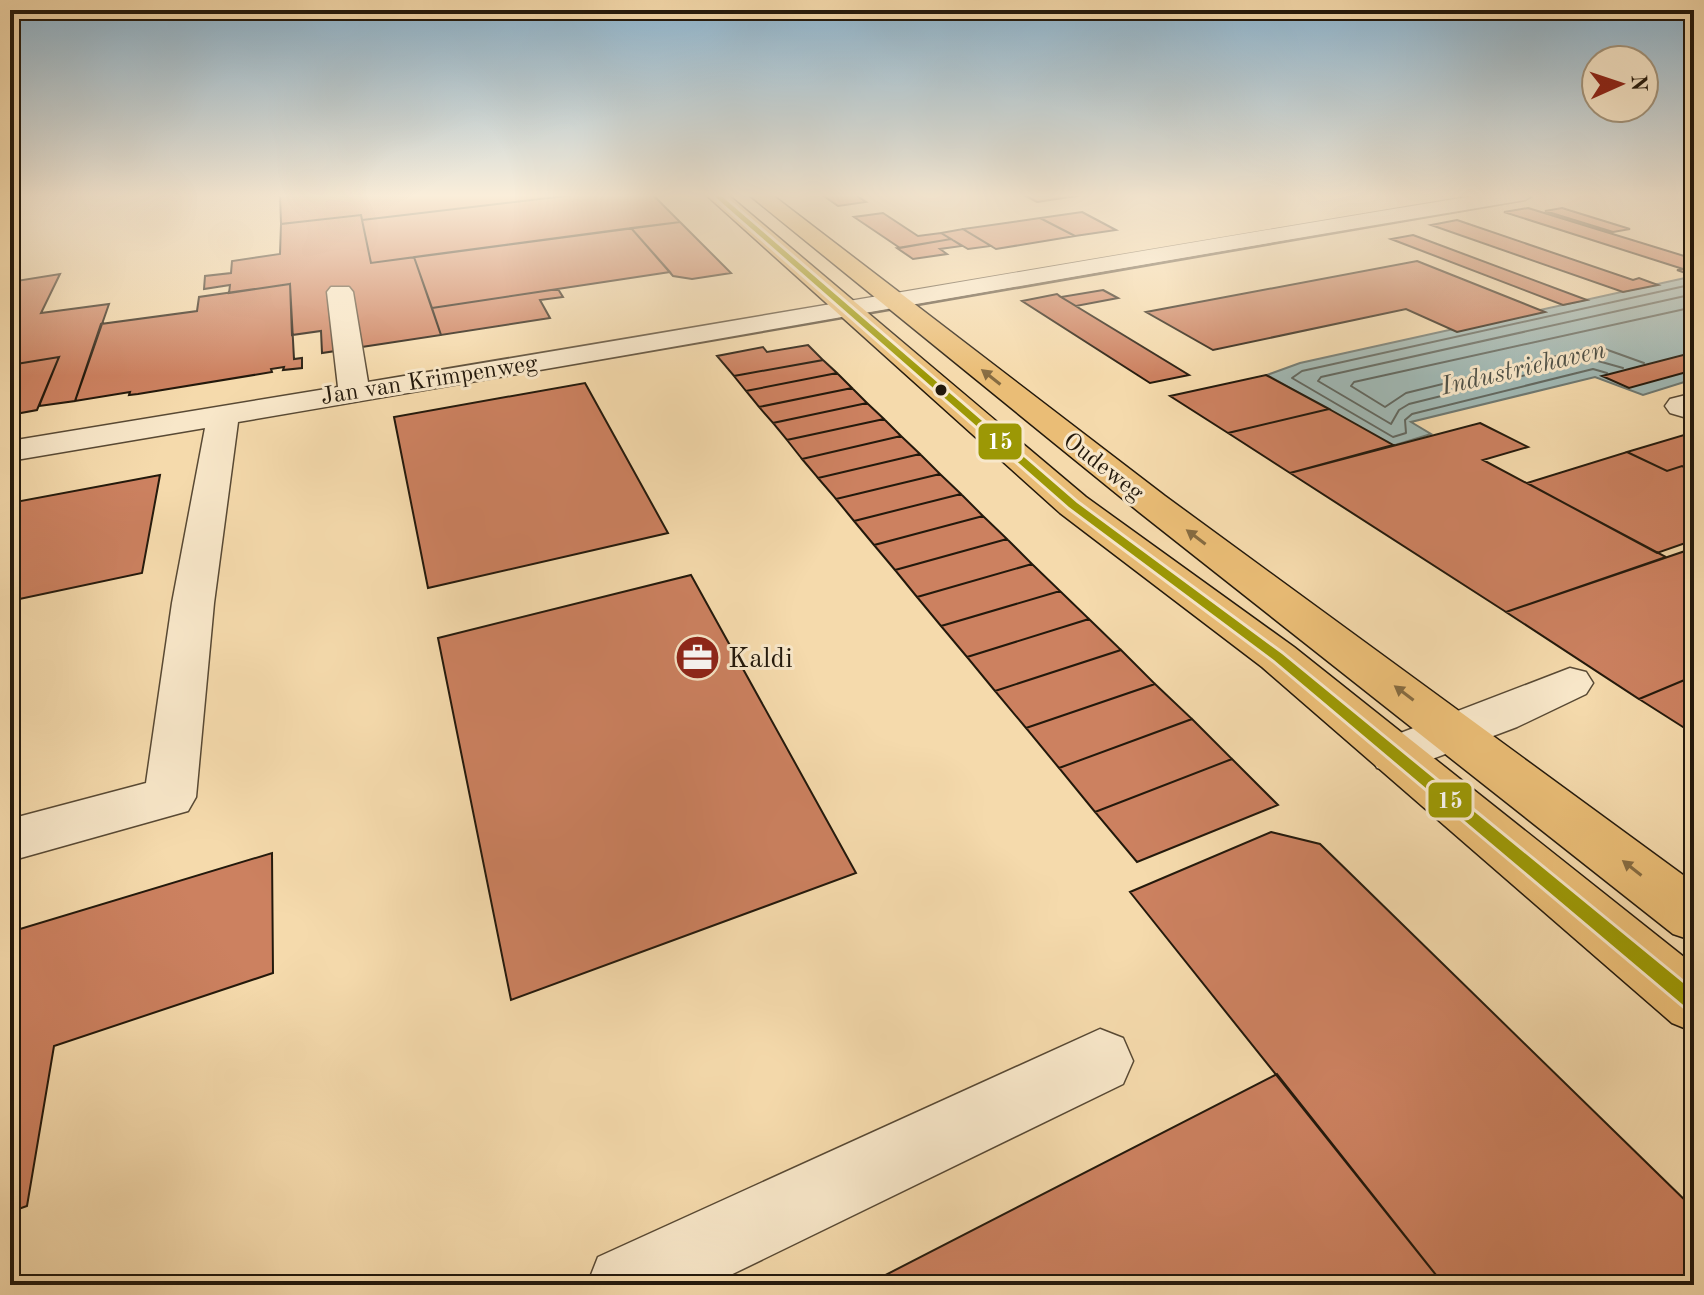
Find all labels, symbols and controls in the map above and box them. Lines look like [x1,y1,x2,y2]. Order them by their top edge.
north arrow [1580,44,1660,124]
text: N [1627,74,1649,92]
water label: Industriehaven [1438,337,1608,401]
street label: Jan van Krimpenweg [319,352,540,410]
one-way arrow [981,369,1001,386]
unlabelled marker [933,382,949,398]
line badge: 15 [977,422,1023,461]
street label: Oudeweg [1058,429,1147,506]
text: 15 [987,432,1013,454]
one-way arrow [1186,529,1206,545]
office icon: Kaldi [673,633,721,681]
place label: Kaldi [728,646,793,674]
one-way arrow [1393,686,1414,702]
line badge: 15 [1427,781,1473,819]
text: 15 [1437,791,1463,813]
one-way arrow [1622,861,1642,877]

